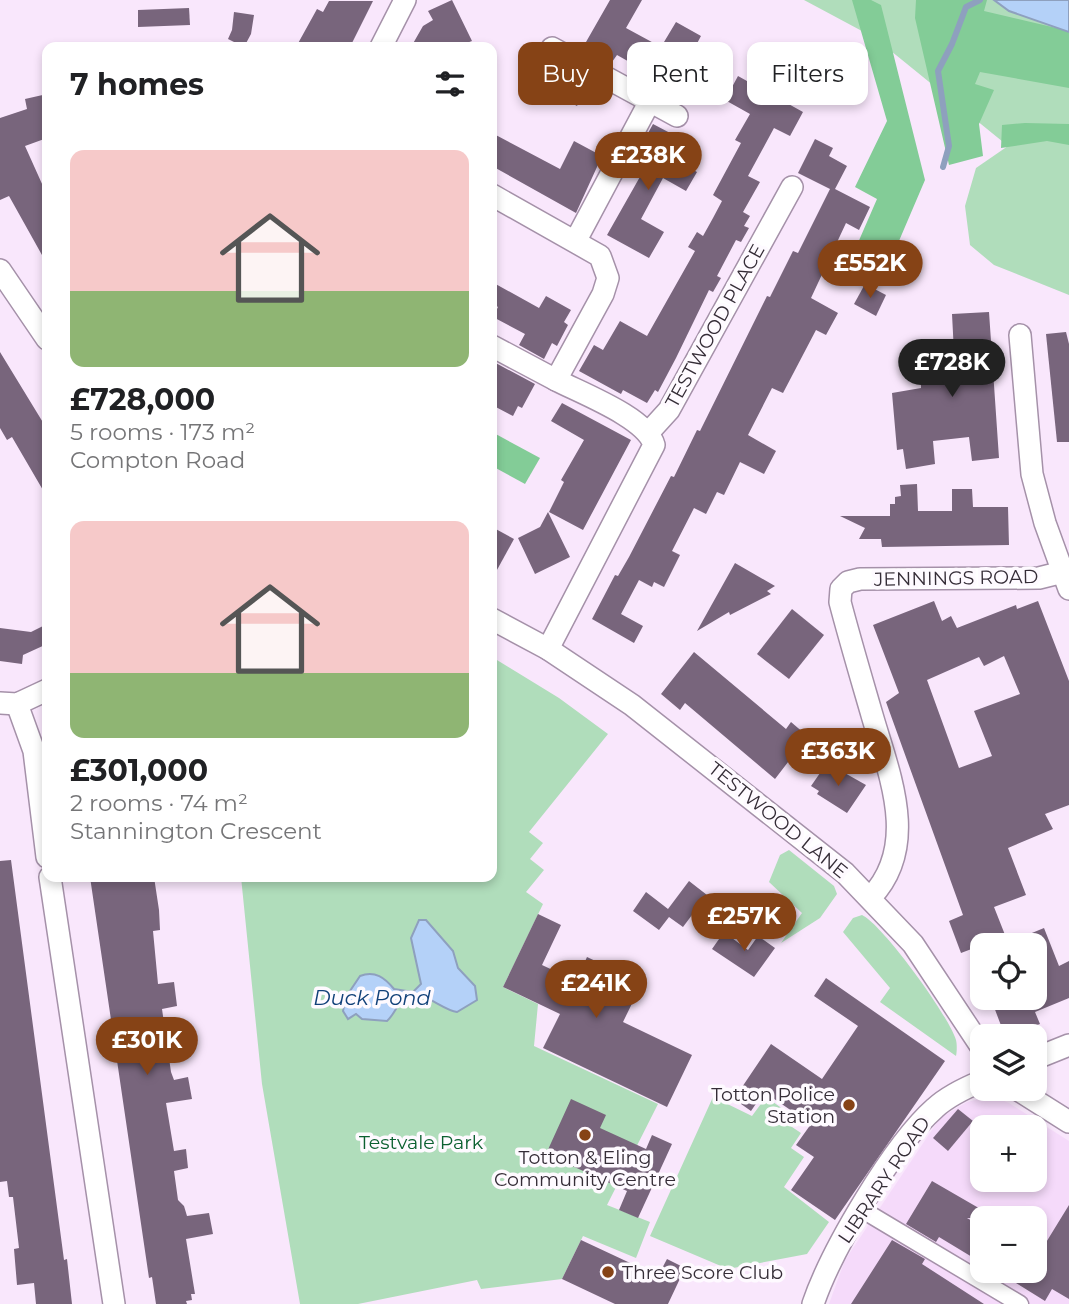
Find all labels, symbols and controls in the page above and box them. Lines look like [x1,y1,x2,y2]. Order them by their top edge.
chip: Buy [518,42,613,105]
chip: Rent [627,42,733,105]
chip: Filters [747,42,868,105]
icon: filters [431,65,469,103]
text: 7 homes [70,66,204,103]
pin: £238K [599,132,697,192]
text: £238K [611,141,685,169]
icon: home [207,195,333,321]
street label: TESTWOOD PLACE [660,240,770,412]
pin: £552K [821,240,919,300]
text: £552K [834,249,906,277]
pin: £728K [903,340,1001,399]
text: £728K [914,348,990,376]
text: £728,000 [70,381,215,418]
text: 5 rooms · 173 m² [70,418,255,446]
text: Compton Road [70,446,245,474]
street label: JENNINGS ROAD [873,565,1038,591]
icon: home [207,566,333,692]
pin: £363K [789,728,887,788]
text: £363K [801,737,875,765]
text: £301,000 [70,752,208,789]
street label: TESTWOOD LANE [704,757,852,883]
text: 2 rooms · 74 m² [70,789,248,817]
text: Stannington Crescent [70,817,322,845]
pin: £257K [695,894,793,953]
text: £257K [707,902,781,930]
map controls [970,933,1047,1283]
button: locate [970,933,1047,1010]
pin: £241K [547,960,645,1020]
text: £241K [561,969,631,997]
water label: Duck Pond [313,985,432,1010]
pin: £301K [98,1018,196,1077]
button: layers [970,1024,1047,1101]
text: £301K [112,1026,182,1054]
place label: Totton Police Station [711,1083,835,1128]
marker: Totton Police Station [841,1097,857,1113]
street label: LIBRARY ROAD [833,1112,935,1248]
button: + [970,1115,1047,1192]
marker: Totton & Eling Community Centre [577,1127,593,1143]
park label: Testvale Park [359,1131,484,1154]
place label: Totton & Eling Community Centre [494,1146,676,1191]
button: − [970,1206,1047,1283]
place label: Three Score Club [622,1261,783,1284]
marker: Three Score Club [600,1264,616,1280]

